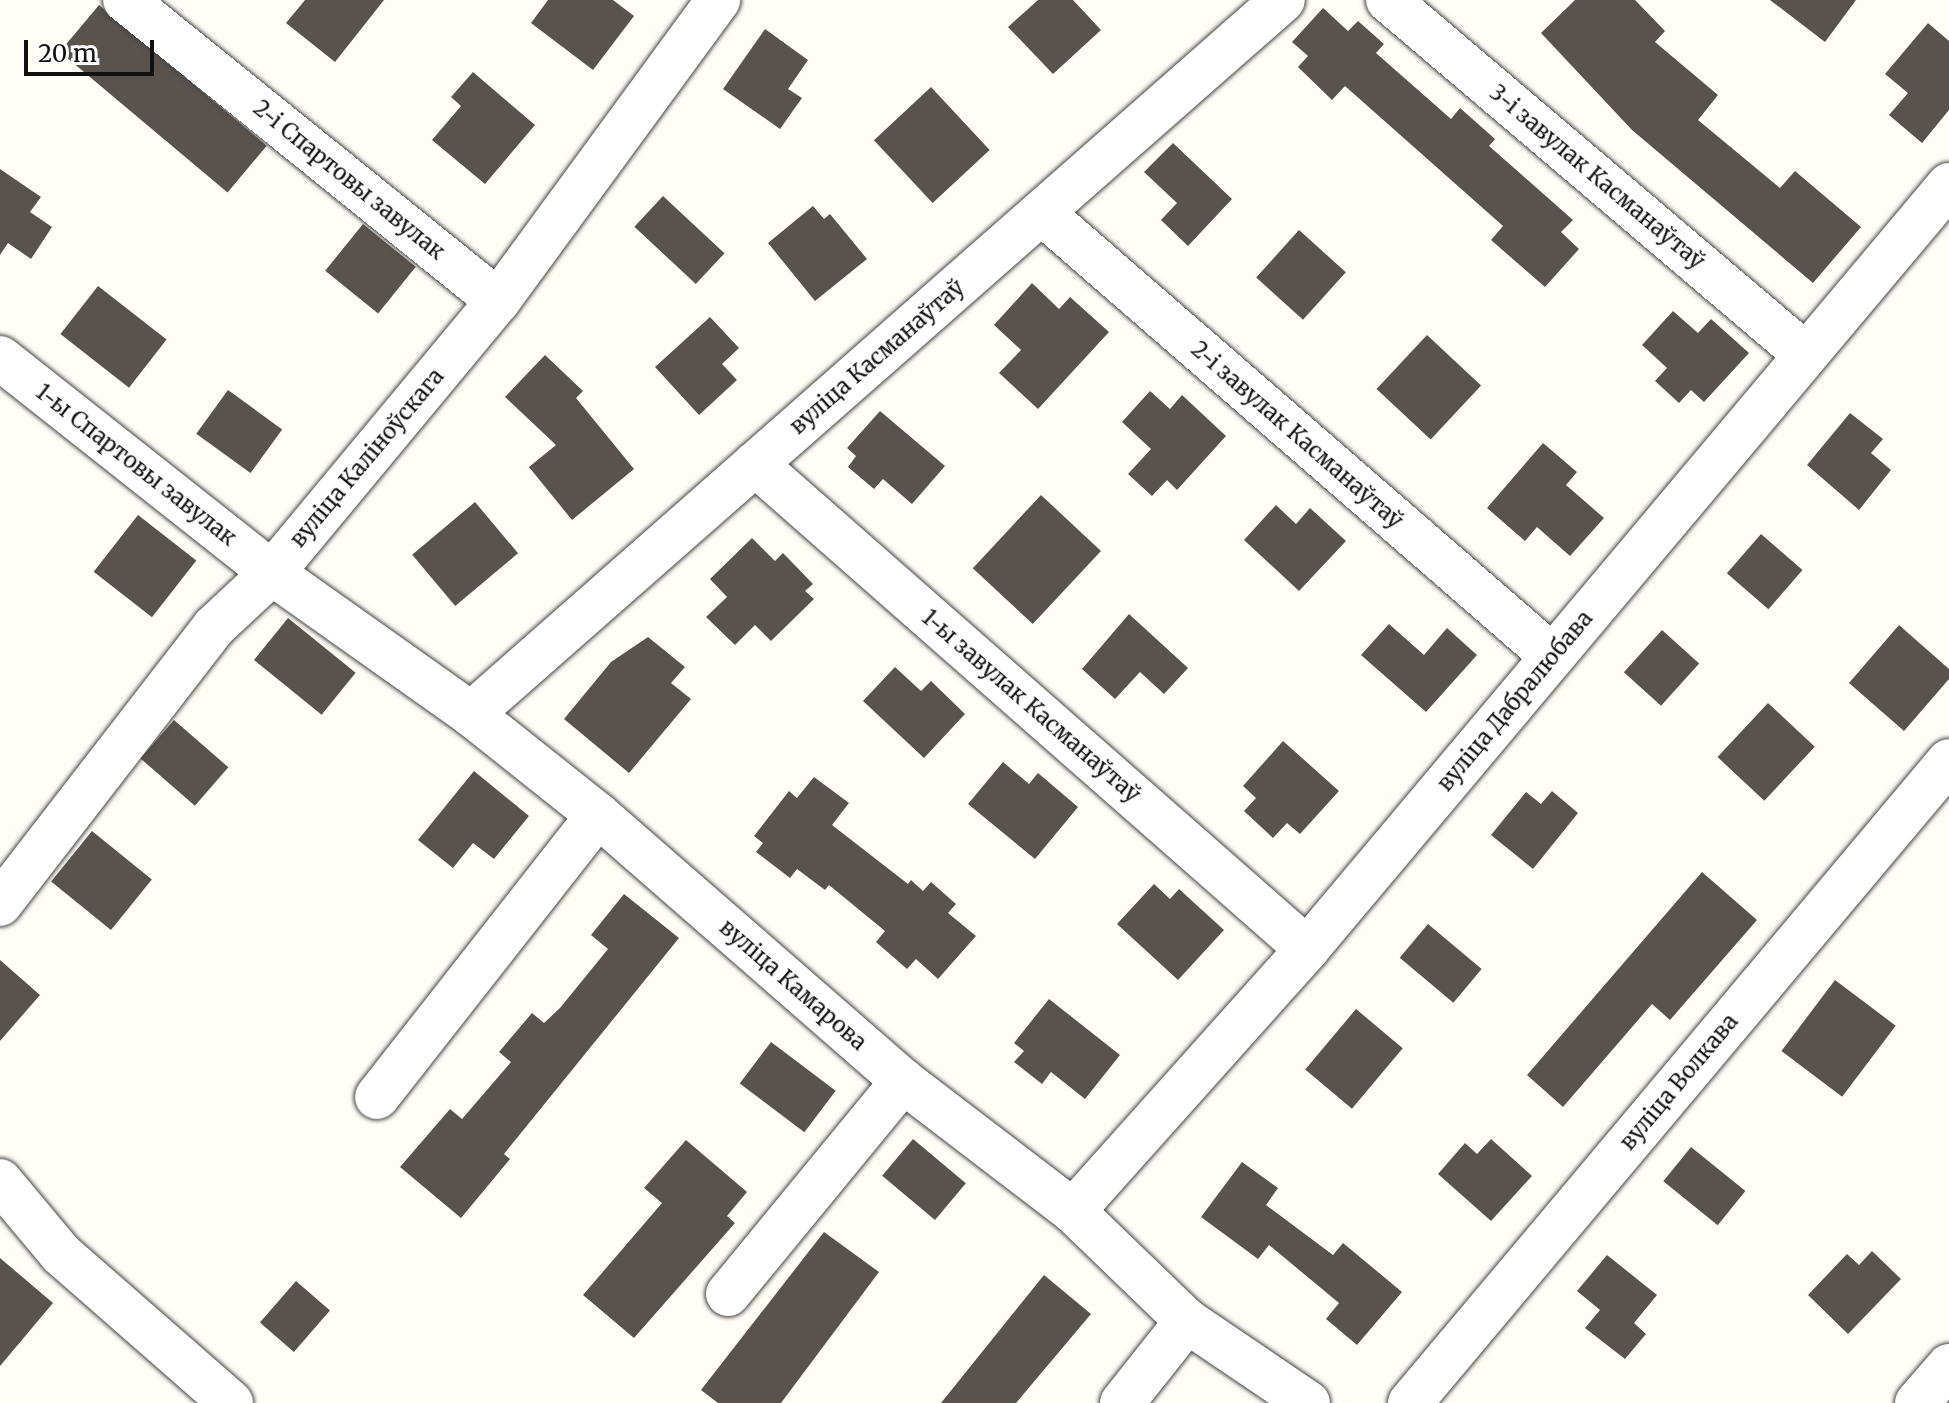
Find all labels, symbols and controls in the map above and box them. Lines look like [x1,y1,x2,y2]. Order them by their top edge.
scale bar [28,24,158,74]
text: 20 m [38,38,97,69]
street label: 3-і завулак Касманаўтаў [1484,79,1710,275]
street label: 2-і Спартовы завулак [248,95,450,265]
street label: вуліца Касманаўтаў [785,274,969,440]
street label: 2-і завулак Касманаўтаў [1186,336,1408,534]
street label: вуліца Каліноўскага [285,363,449,553]
street label: 1-ы Спартовы завулак [31,379,241,551]
street label: 1-ы завулак Касманаўтаў [917,604,1145,808]
street label: вуліца Дабралюбава [1432,605,1598,797]
street label: вуліца Камарова [714,914,872,1056]
street label: вуліца Волкава [1614,1009,1744,1155]

